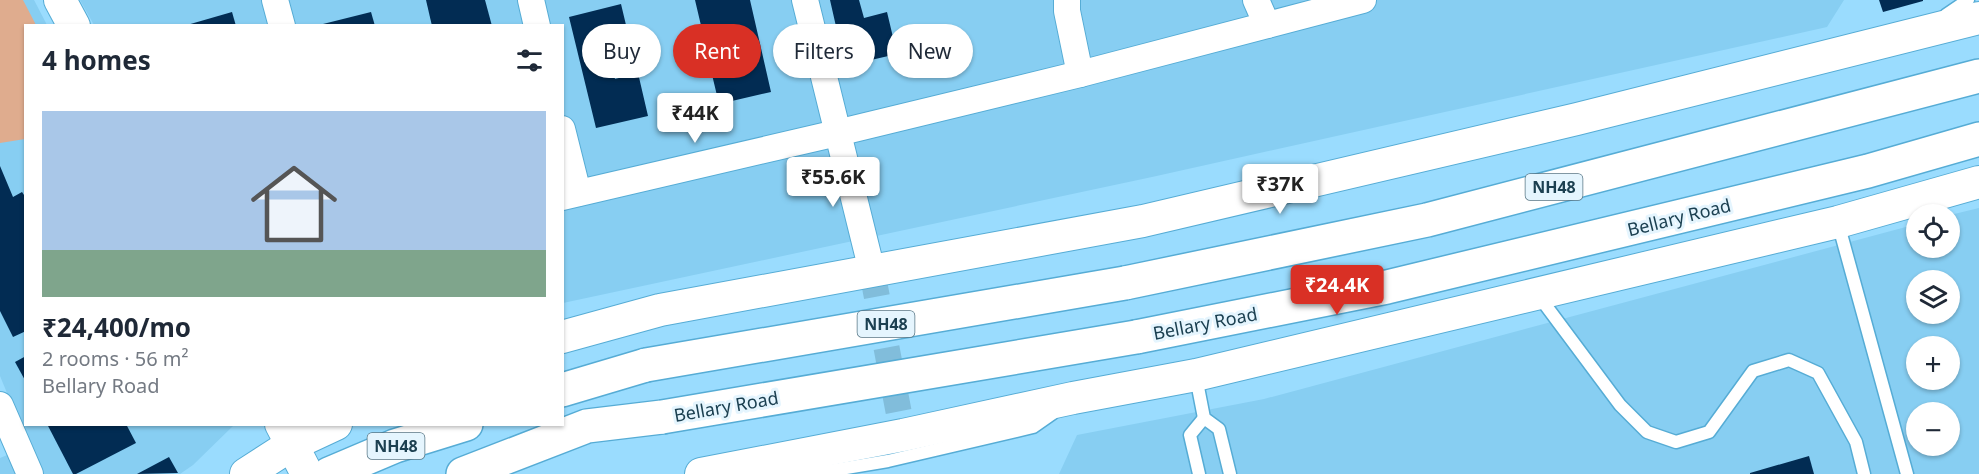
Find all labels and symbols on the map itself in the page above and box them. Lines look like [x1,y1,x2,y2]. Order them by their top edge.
pin: ₹44K [659,93,731,144]
pin: ₹55.6K [784,157,882,208]
pin: ₹37K [1244,164,1316,215]
road number: NH48 [1526,174,1582,200]
street label: Bellary Road [1625,193,1733,241]
pin: ₹24.4K [1288,265,1386,316]
street label: Bellary Road [1151,301,1259,345]
road number: NH48 [858,311,914,337]
street label: Bellary Road [672,385,780,427]
road number: NH48 [368,433,424,459]

